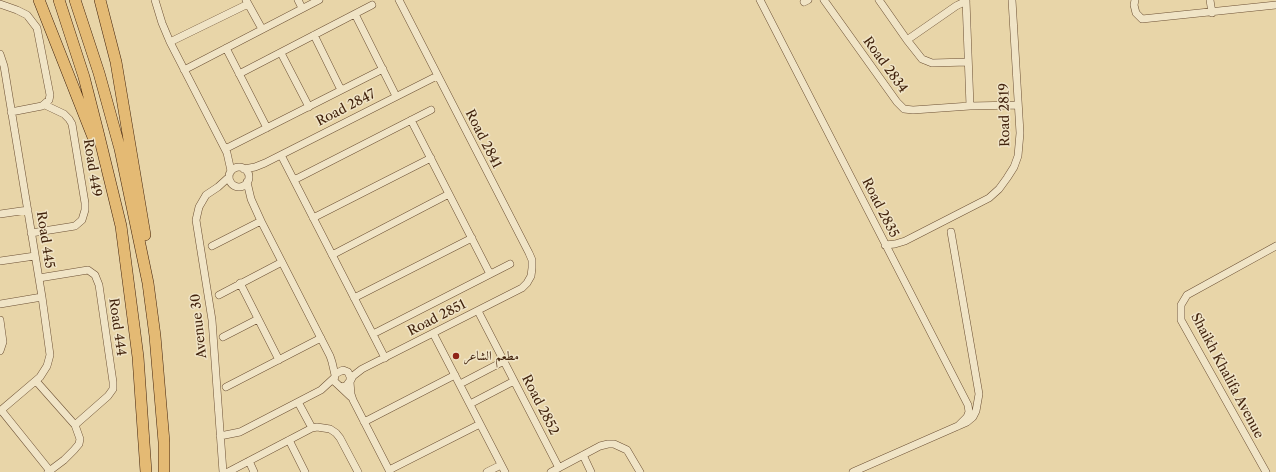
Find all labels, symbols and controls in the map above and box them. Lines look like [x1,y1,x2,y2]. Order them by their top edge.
street label: Road 2834 [859,34,911,96]
street label: Road 2819 [997,83,1013,147]
street label: Road 2847 [314,86,378,130]
street label: Road 2841 [462,107,504,171]
street label: Road 449 [80,138,104,198]
street label: Road 2835 [858,175,902,241]
street label: Road 445 [33,210,57,270]
street label: Avenue 30 [188,293,210,359]
street label: Road 444 [105,297,129,357]
street label: Road 2851 [405,297,469,339]
street label: Shaikh Khalifa Avenue [1187,311,1267,441]
place label: مطعم الشاعر [464,348,519,364]
marker: مطعم الشاعر [451,351,461,361]
street label: Road 2852 [518,372,562,438]

